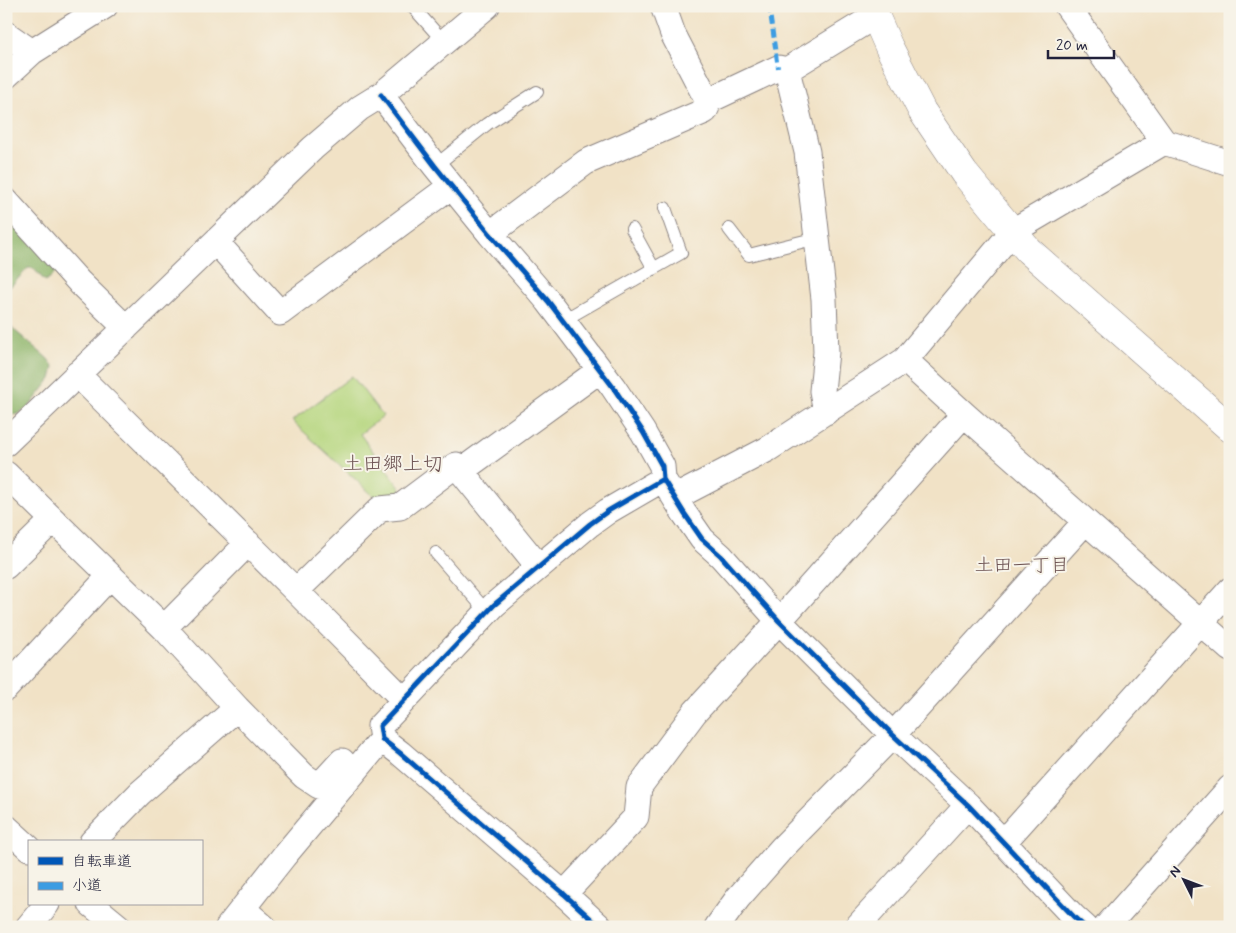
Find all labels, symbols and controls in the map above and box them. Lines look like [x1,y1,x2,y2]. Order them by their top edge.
scale bar [1048,28,1115,60]
text: 20 m [1056,36,1088,56]
district label: 土田郷上切 [343,451,443,478]
district label: 土田一丁目 [974,553,1070,578]
legend [28,840,202,906]
text: 自転車道 [72,852,132,872]
north arrow [1158,856,1208,906]
text: N [1165,862,1185,881]
text: 小道 [72,876,102,896]

